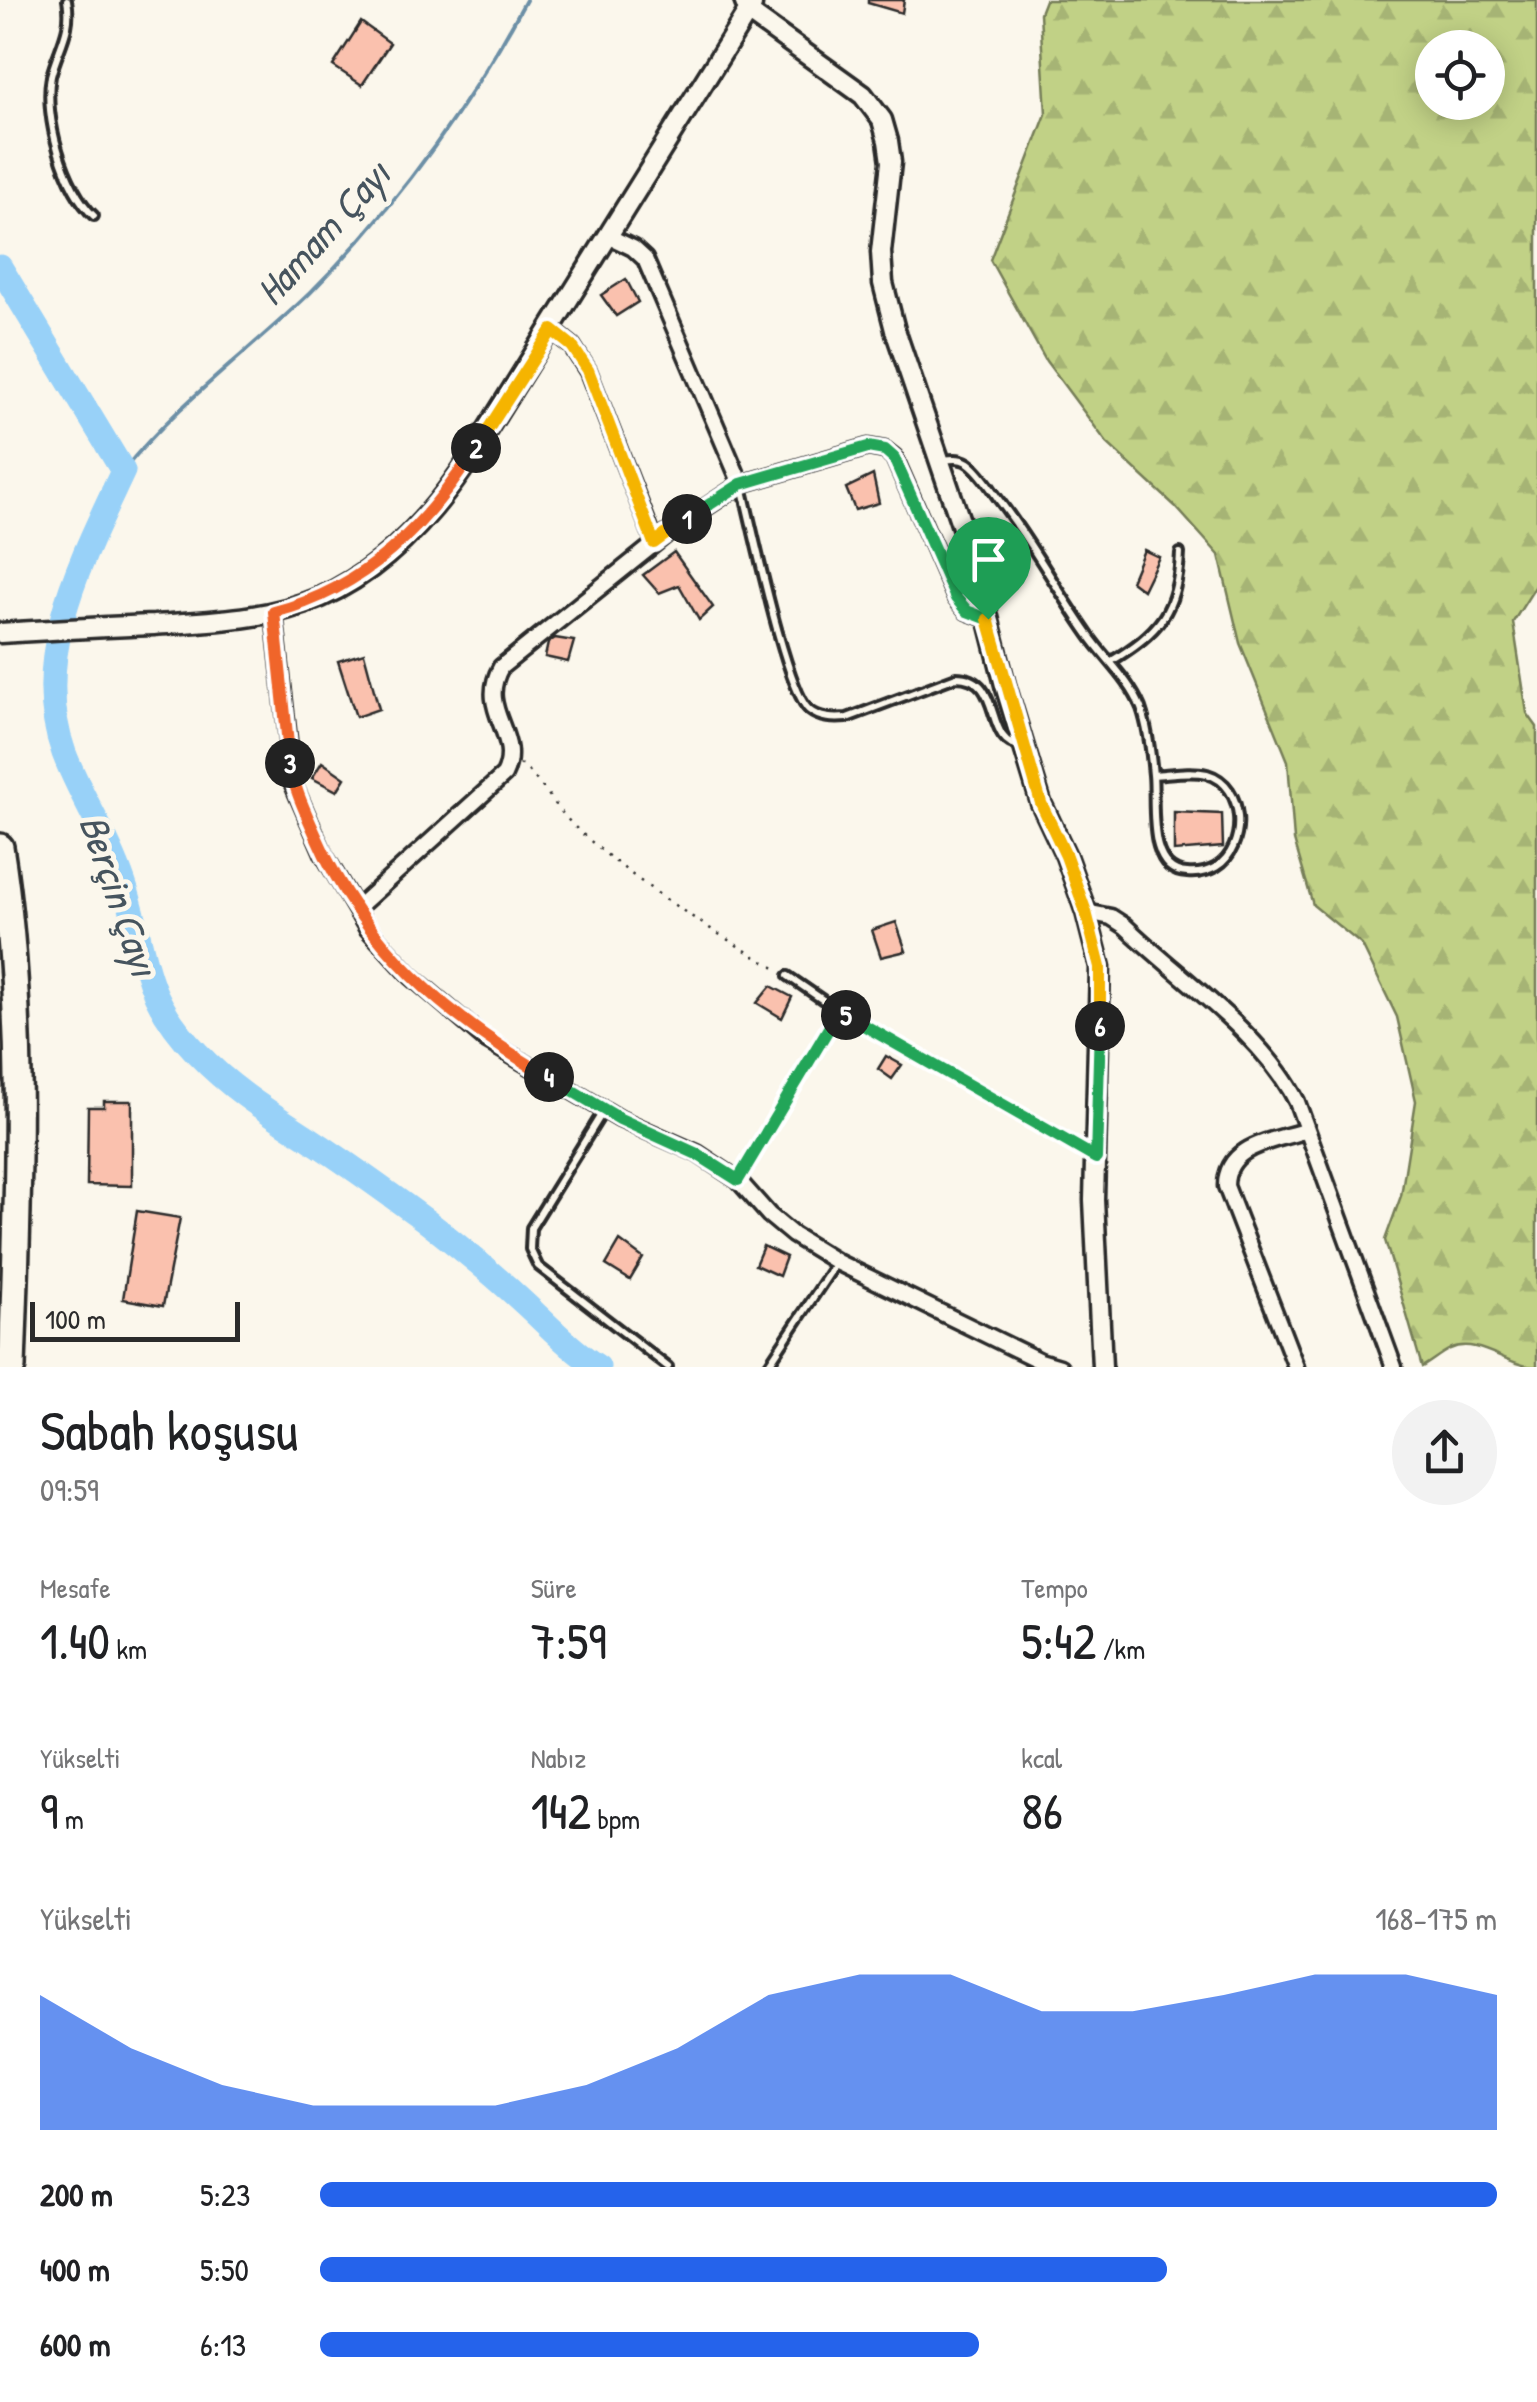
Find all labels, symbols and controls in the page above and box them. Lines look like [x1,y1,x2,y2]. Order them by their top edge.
map controls [1415,30,1505,120]
button: locate [1415,30,1505,120]
water label: Hamam Çayı [243,147,403,317]
pin: 2 [451,423,501,473]
text: 2 [469,429,483,467]
pin: 1 [662,494,712,544]
text: 1 [682,500,692,538]
pin [946,517,1031,620]
icon: arrive [961,532,1016,587]
pin: 3 [265,738,315,788]
text: 3 [284,744,296,782]
water label: Berçin Çayı [66,807,173,985]
pin: 5 [821,990,871,1040]
text: 5 [840,996,852,1034]
pin: 6 [1075,1001,1125,1051]
text: 6 [1094,1007,1106,1045]
pin: 4 [524,1052,574,1102]
text: 4 [544,1058,554,1096]
scale bar [30,1297,240,1342]
text: 100 m [45,1300,106,1338]
text: Sabah koşusu [40,1393,298,1467]
button: share [1392,1400,1497,1505]
text: 09:59 [40,1468,99,1511]
text: Mesafe [40,1569,111,1607]
text: Süre [531,1569,577,1607]
text: Tempo [1021,1569,1088,1607]
text: 1.40 [40,1607,110,1675]
text: 7:59 [531,1607,607,1675]
text: 5:42 [1021,1607,1096,1675]
text: km [110,1630,147,1668]
text: /km [1096,1630,1145,1668]
text: Yükselti [40,1739,120,1777]
text: Nabız [531,1739,586,1777]
text: kcal [1021,1739,1062,1777]
text: 9 [40,1777,58,1845]
text: 142 [531,1777,591,1845]
text: 86 [1021,1777,1063,1845]
text: m [58,1800,84,1838]
text: bpm [591,1800,640,1838]
text: Yükselti [40,1897,132,1940]
text: 168–175 m [1375,1897,1497,1940]
text: 200 m [40,2173,113,2216]
text: 5:23 [200,2173,250,2216]
text: 400 m [40,2248,110,2291]
text: 5:50 [200,2248,249,2291]
text: 600 m [40,2323,111,2366]
text: 6:13 [200,2323,246,2366]

